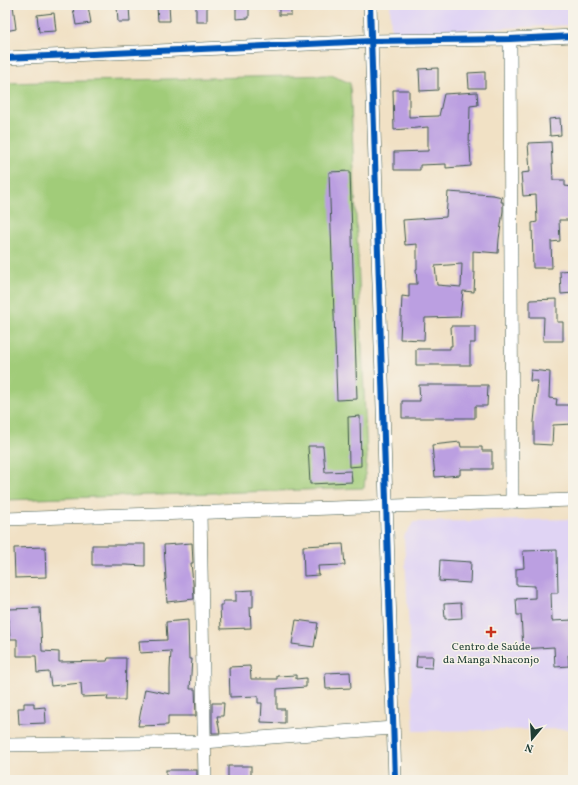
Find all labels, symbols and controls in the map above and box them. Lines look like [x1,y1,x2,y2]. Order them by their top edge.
marker: Centro de Saúde da Manga Nhaconjo [485,626,497,638]
place label: Centro de Saúde da Manga Nhaconjo [443,640,539,668]
north arrow [512,719,552,759]
text: N [523,739,535,755]

